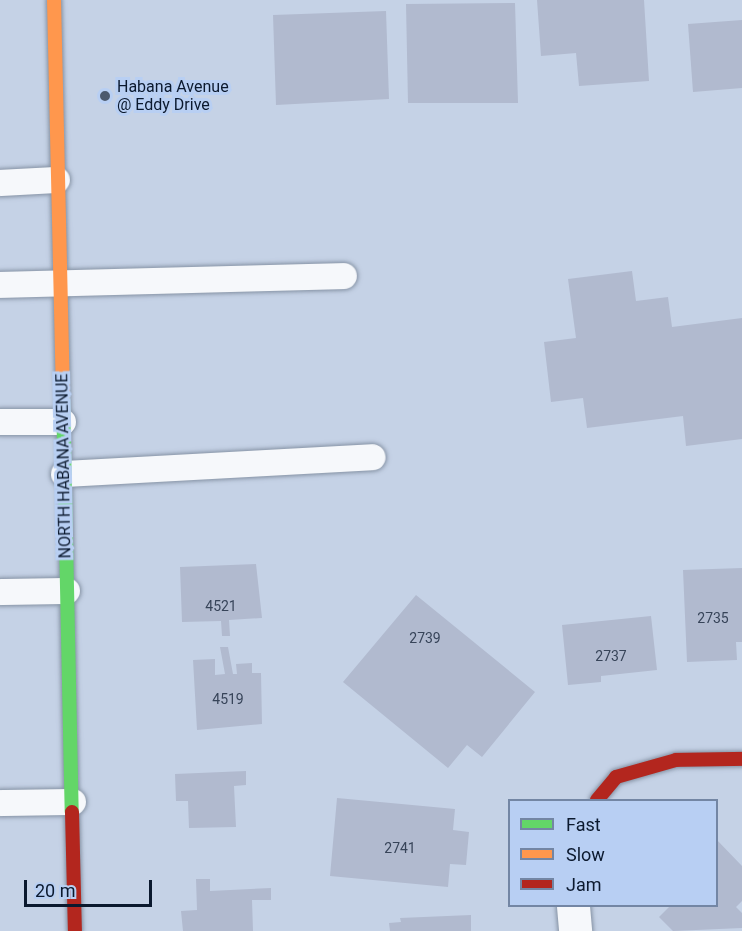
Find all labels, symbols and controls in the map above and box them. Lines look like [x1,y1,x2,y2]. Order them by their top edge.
place label: Habana Avenue @ Eddy Drive [117,77,229,115]
marker: Habana Avenue @ Eddy Drive [98,89,112,103]
street label: NORTH HABANA AVENUE [53,373,75,559]
house number: 4521 [205,598,237,614]
house number: 2735 [697,610,729,626]
house number: 2739 [409,630,441,646]
house number: 2737 [595,648,627,664]
house number: 4519 [212,691,244,707]
legend [508,799,718,907]
text: Fast [566,814,601,835]
house number: 2741 [384,840,416,856]
text: Slow [566,844,605,865]
scale bar [27,868,154,906]
text: Jam [566,874,602,895]
text: 20 m [35,880,75,901]

